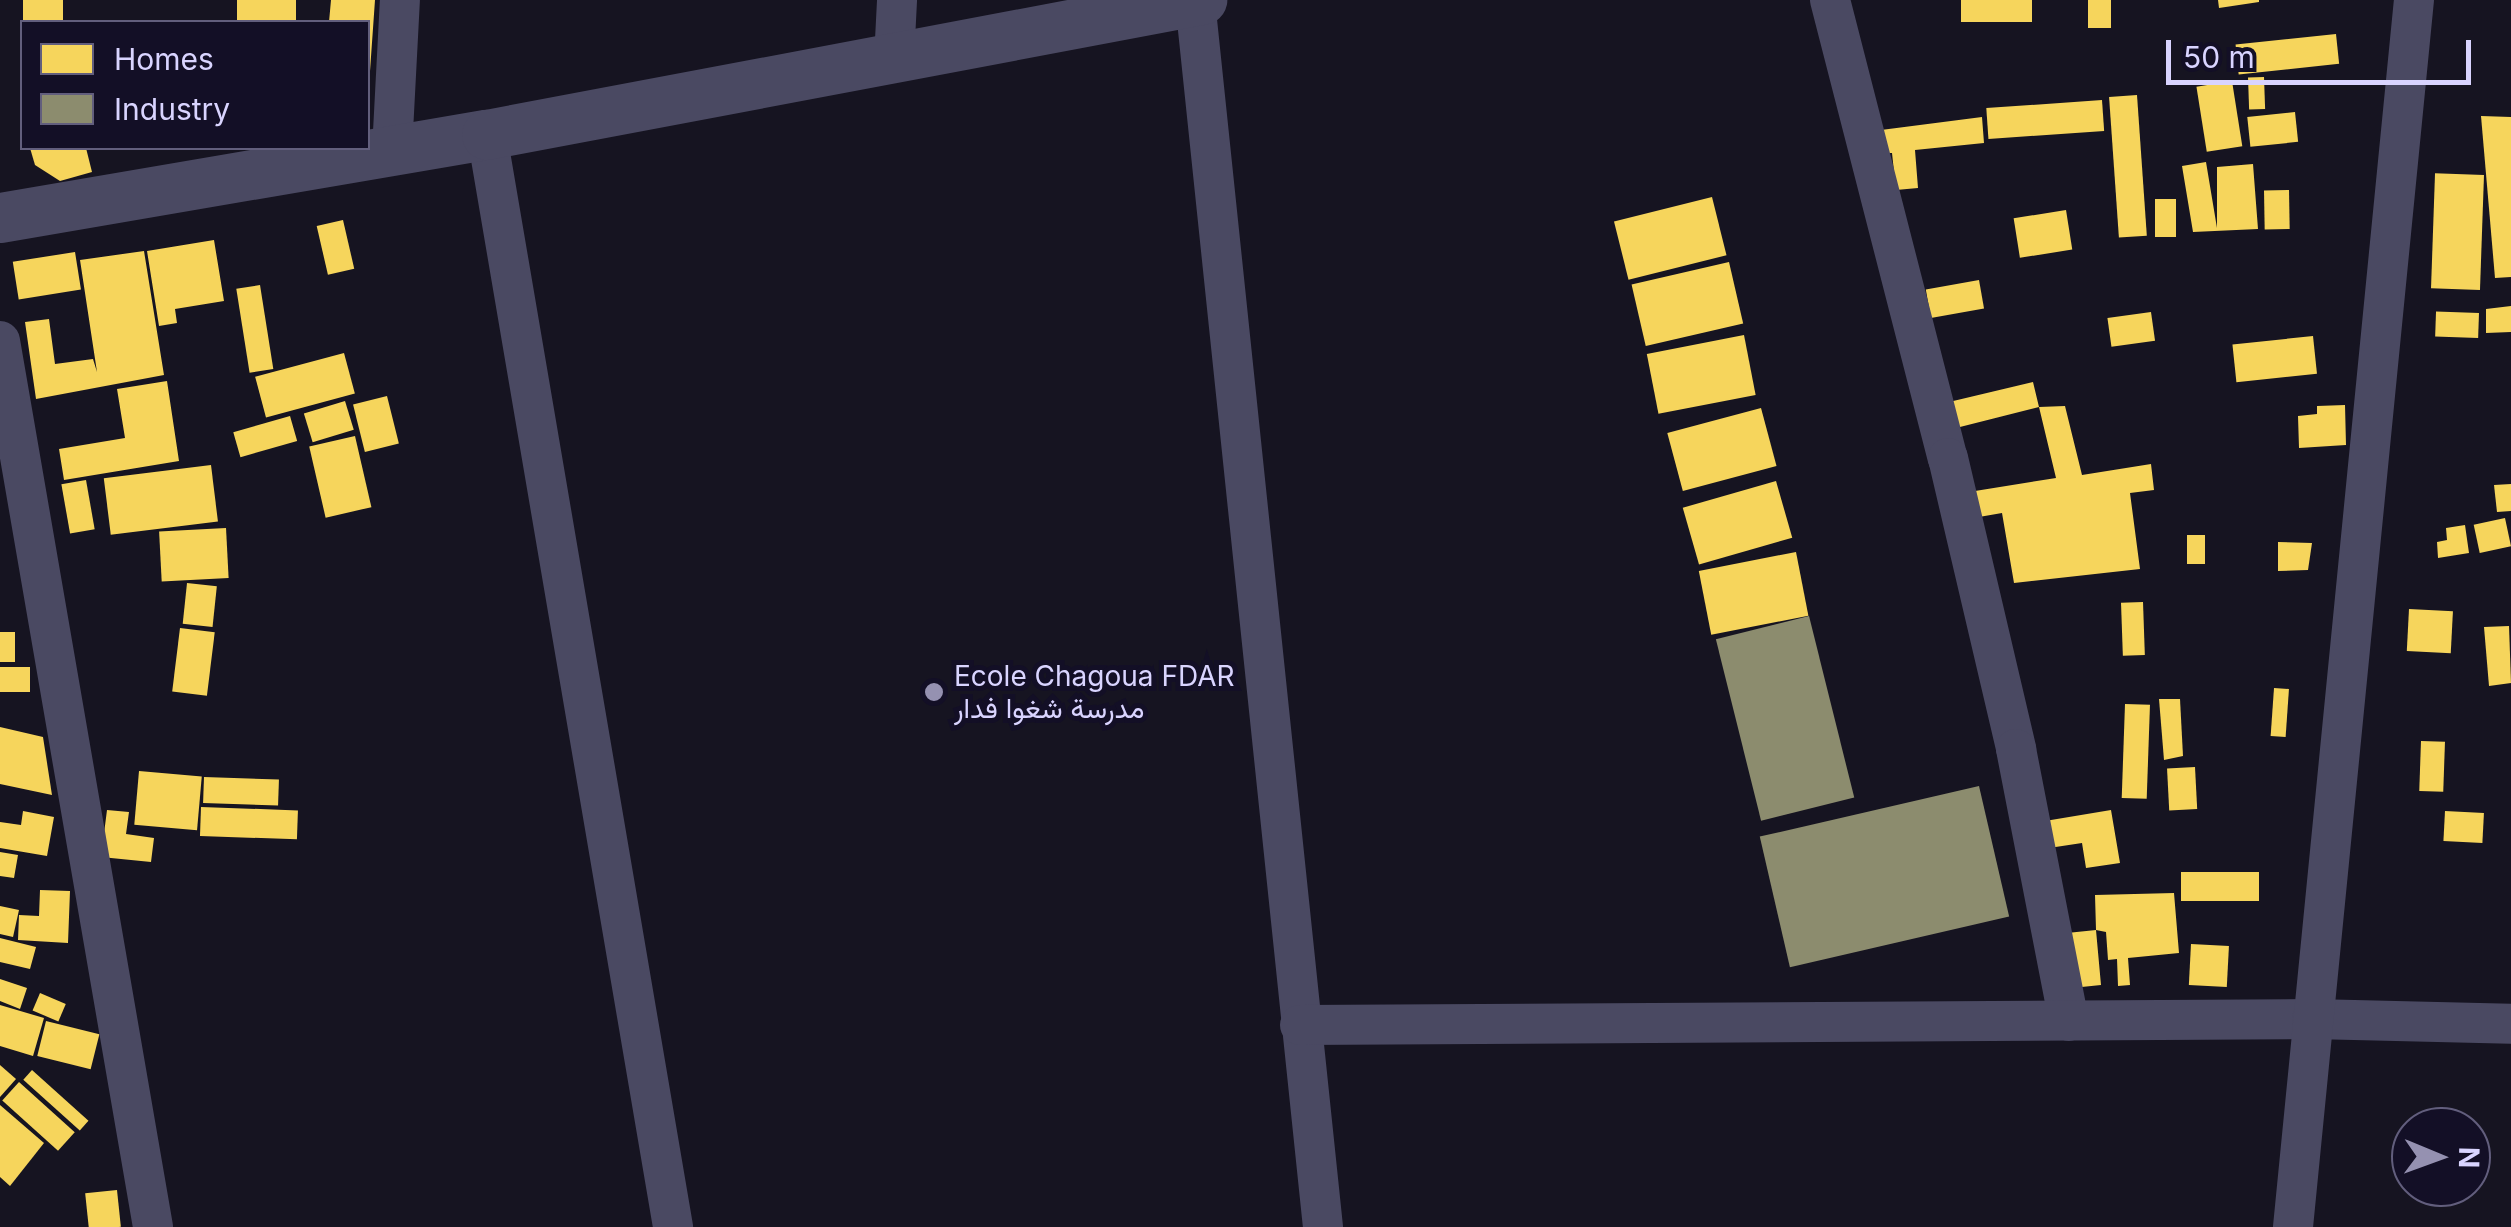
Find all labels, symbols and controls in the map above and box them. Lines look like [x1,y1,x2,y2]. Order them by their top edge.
legend [20,20,370,150]
scale bar [2171,20,2476,82]
text: 50 m [2183,39,2255,75]
text: Homes [114,41,214,77]
text: Industry [114,91,230,127]
place label: Ecole Chagoua FDAR مدرسة شغوا فدار [954,659,1235,725]
marker: Ecole Chagoua FDAR مدرسة شغوا فدار [923,681,945,703]
north arrow [2391,1107,2491,1207]
text: N [2452,1147,2486,1168]

